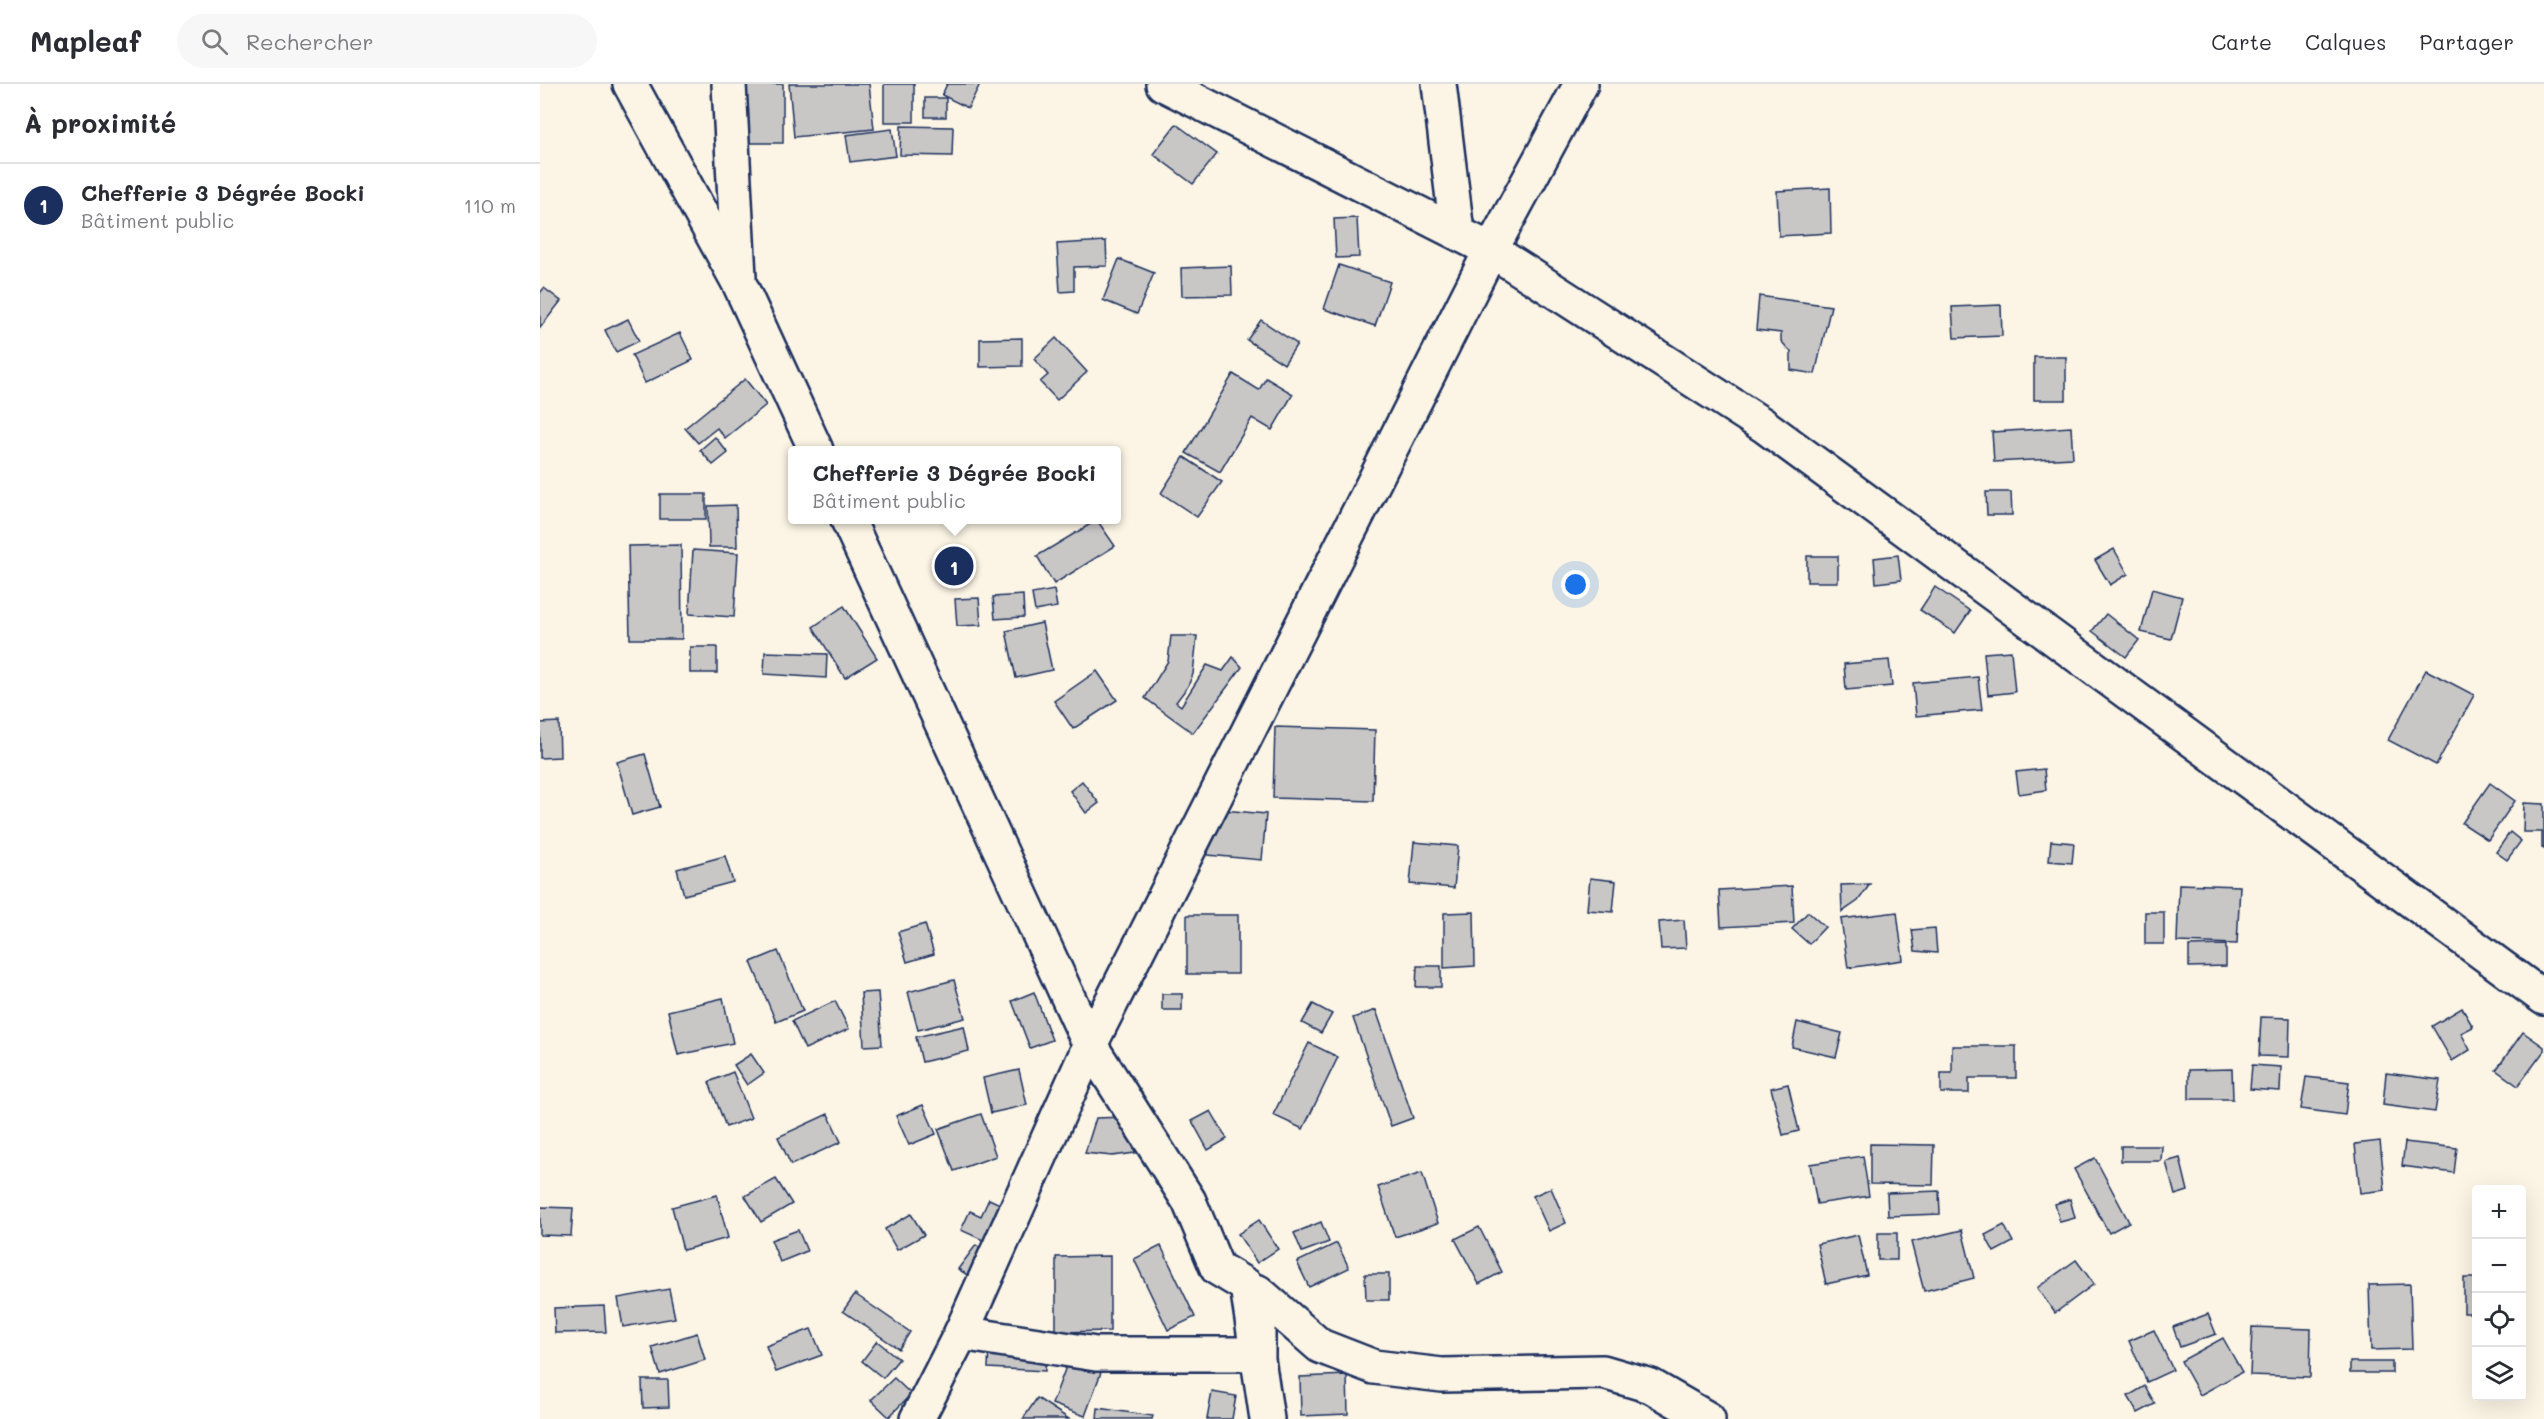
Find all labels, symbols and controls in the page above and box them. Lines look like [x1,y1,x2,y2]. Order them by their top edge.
search box [177,14,597,68]
text: Mapleaf [30,23,141,59]
icon: search [198,25,231,58]
text: Rechercher [246,27,374,56]
text: Carte [2211,28,2272,55]
text: Calques [2305,28,2387,55]
text: Partager [2420,28,2514,55]
text: À proximité [24,106,176,140]
text: Chefferie 3 Dégrée Bocki [81,178,365,207]
text: 1 [39,192,48,218]
text: 110 m [463,192,516,218]
text: Bâtiment public [81,207,234,233]
popup [788,446,1121,524]
text: Chefferie 3 Dégrée Bocki [813,458,1096,487]
text: Bâtiment public [813,487,966,513]
pin: 1 [934,544,974,588]
your location [1561,570,1590,599]
map controls [2472,1185,2526,1401]
button: + [2472,1185,2526,1239]
button: − [2472,1239,2526,1293]
button: locate [2472,1293,2526,1347]
button: layers [2472,1347,2526,1401]

